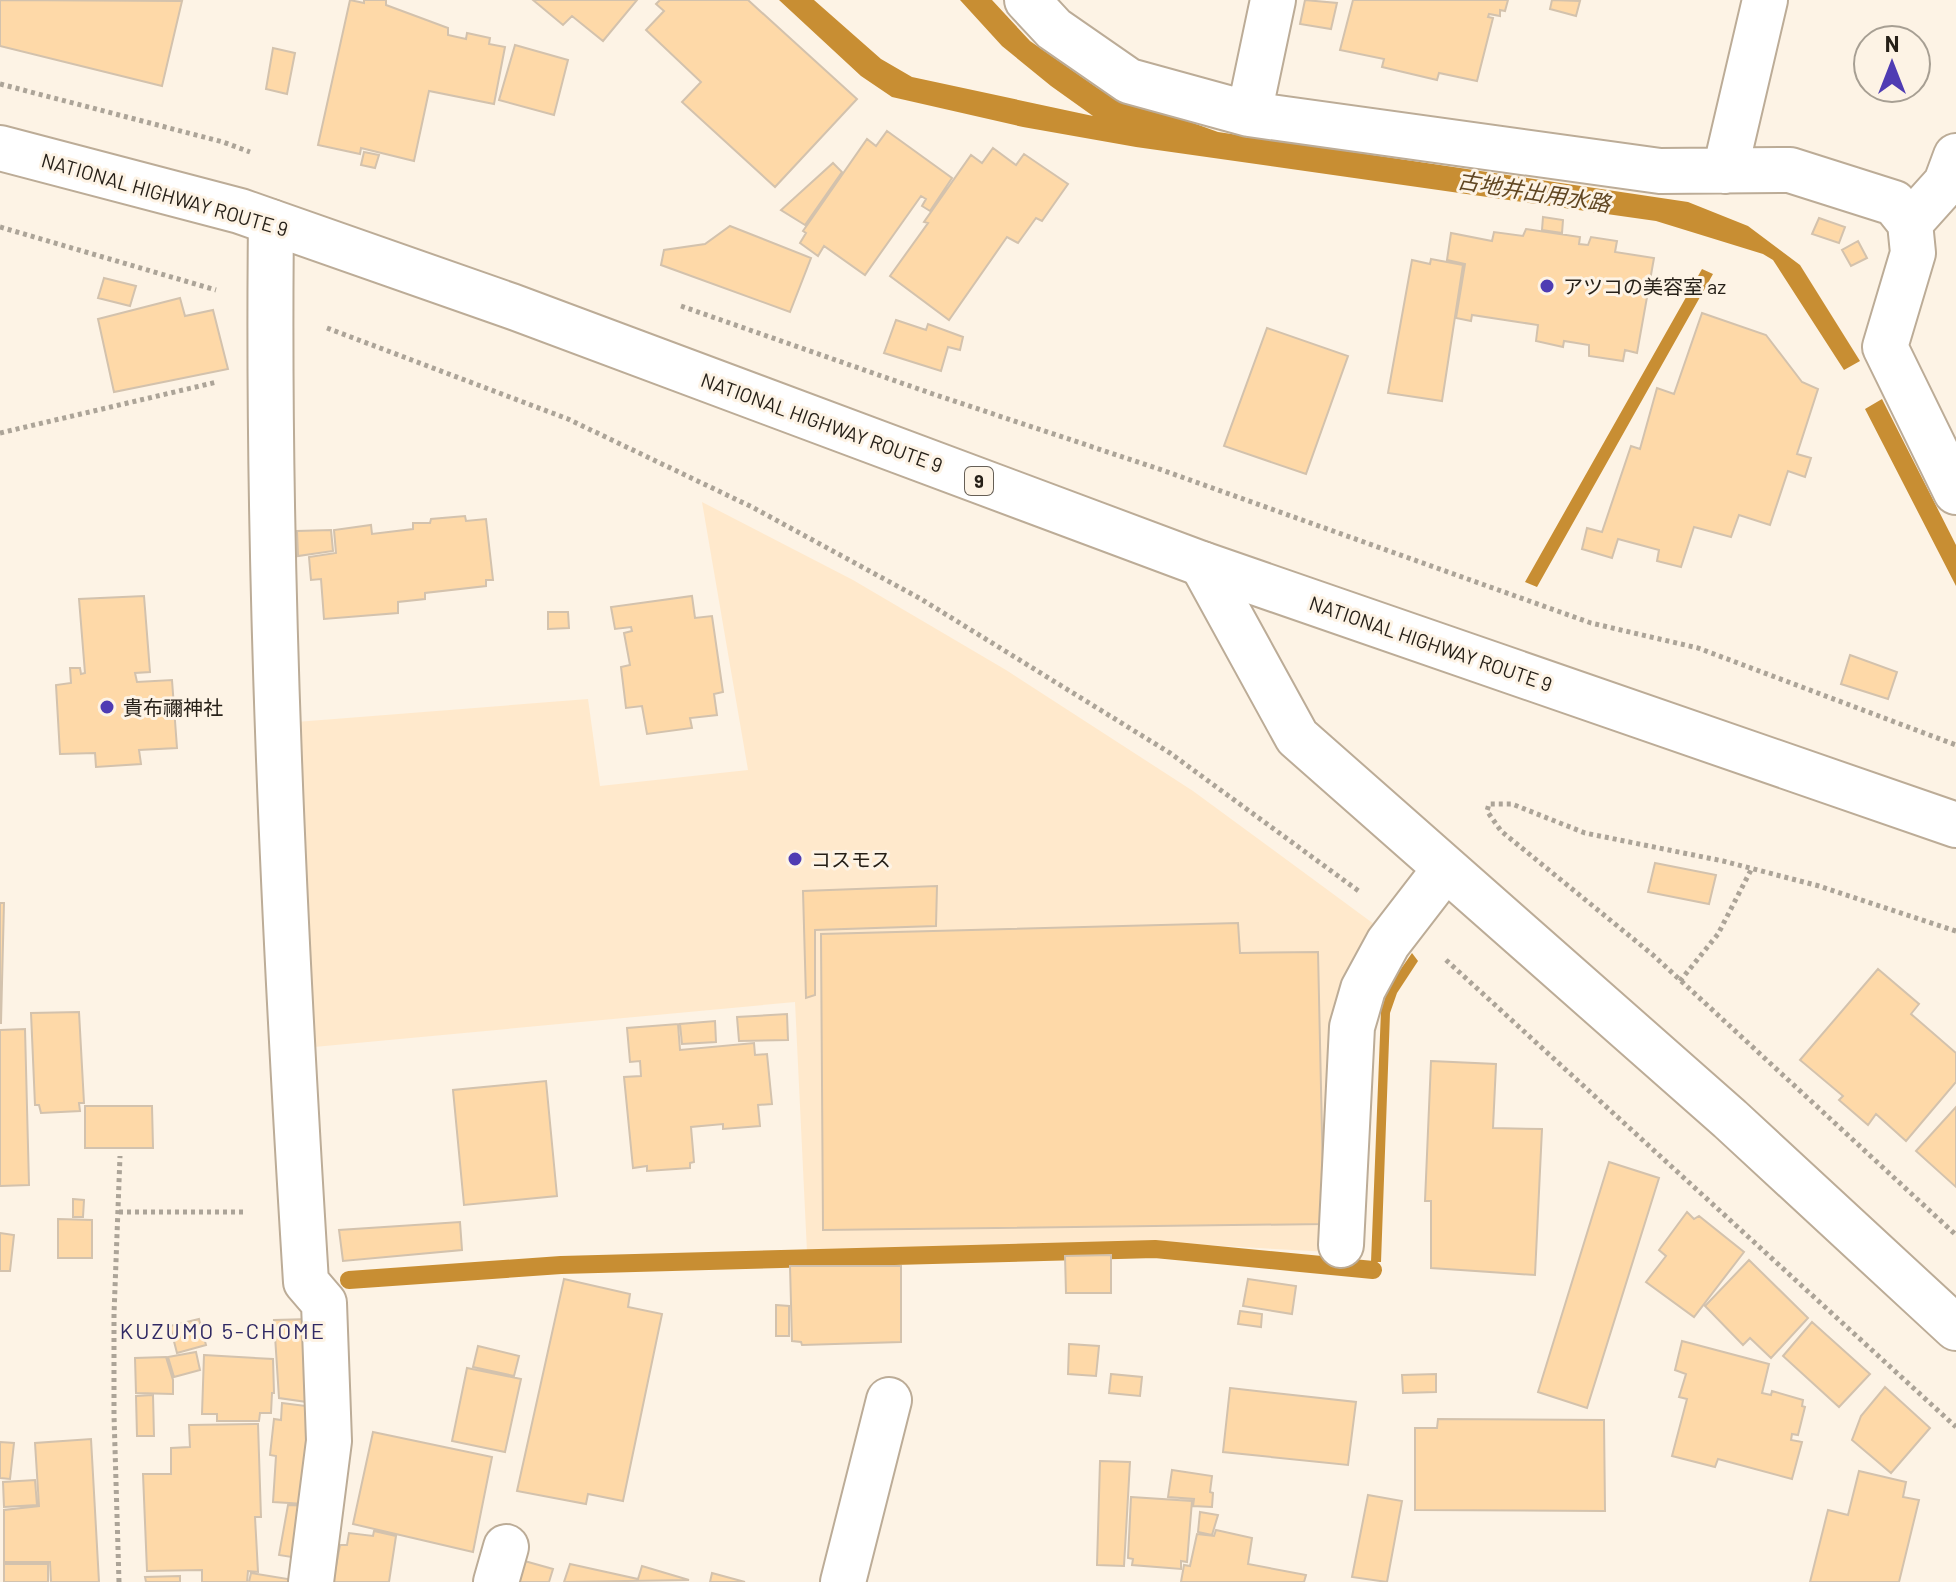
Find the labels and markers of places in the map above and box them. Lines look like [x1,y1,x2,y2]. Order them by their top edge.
place label: アツコの美容室 az [1563,274,1726,298]
marker: アツコの美容室 az [1538,277,1556,295]
place label: 貴布禰神社 [123,695,223,719]
marker: 貴布禰神社 [98,698,116,716]
place label: コスモス [811,847,891,871]
marker: コスモス [786,850,804,868]

